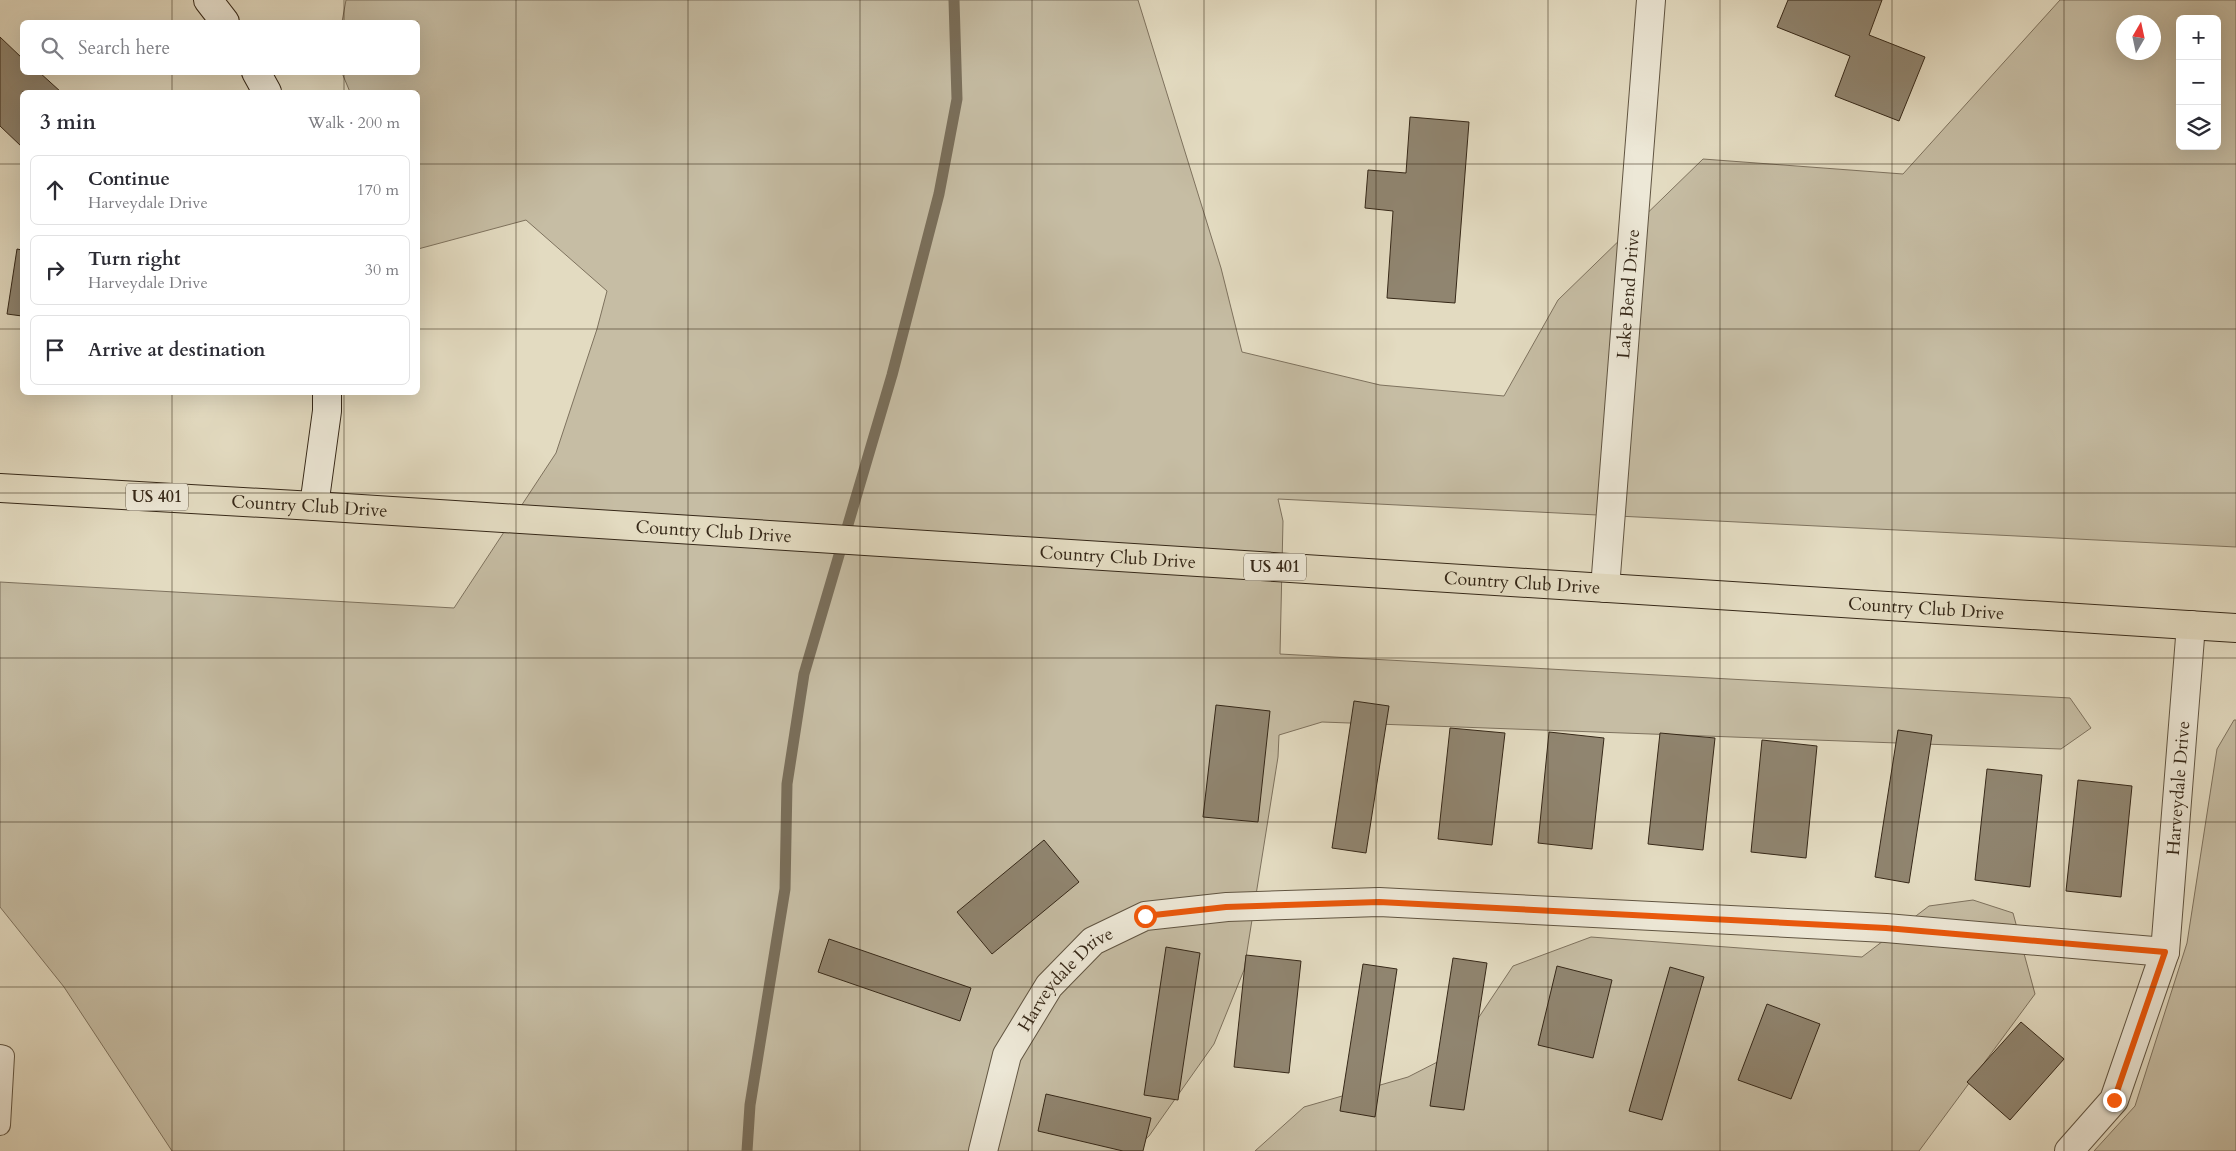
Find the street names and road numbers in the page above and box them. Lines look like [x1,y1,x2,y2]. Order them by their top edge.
street label: Lake Bend Drive [1610,228,1646,360]
road number: US 401 [126,484,188,511]
street label: Country Club Drive [231,489,388,523]
street label: Country Club Drive [635,514,793,549]
street label: Country Club Drive [1039,540,1197,574]
road number: US 401 [1244,554,1306,580]
street label: Country Club Drive [1443,565,1601,600]
street label: Country Club Drive [1847,591,2005,626]
street label: Harveydale Drive [2160,720,2196,856]
street label: Harveydale Drive [1012,921,1117,1036]

